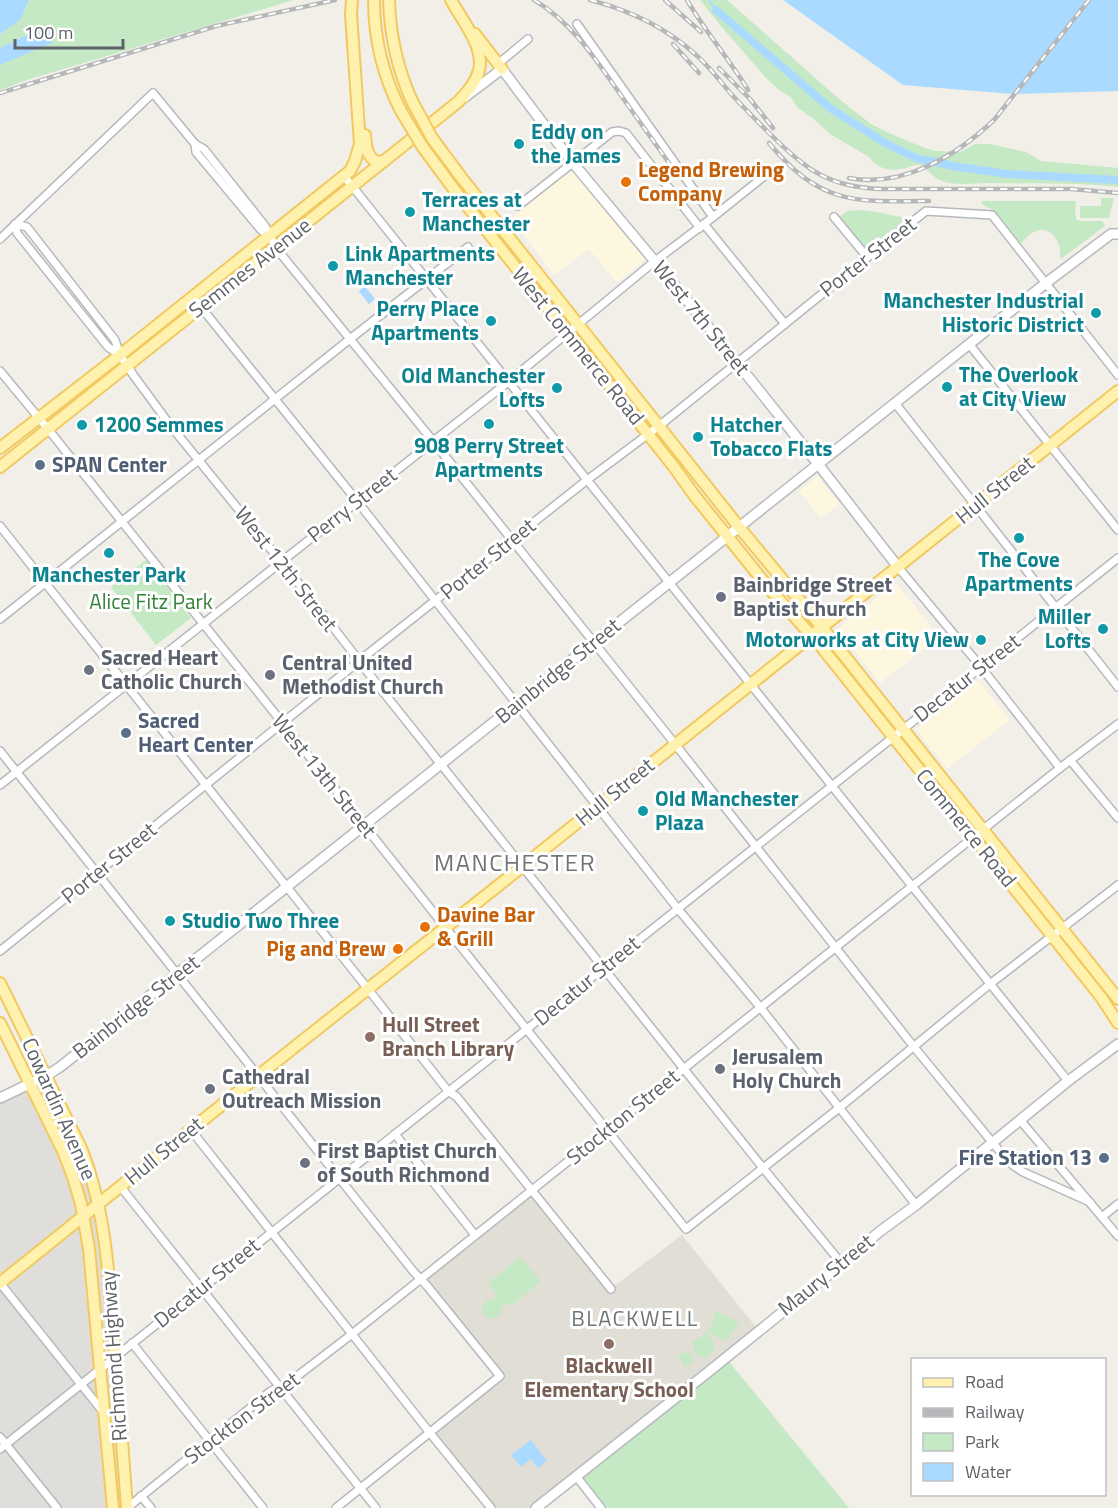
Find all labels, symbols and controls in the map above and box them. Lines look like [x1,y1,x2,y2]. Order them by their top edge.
scale bar [15,12,123,50]
text: 100 m [24,19,73,46]
place label: Eddy on the James [531,115,621,171]
marker: Eddy on the James [512,137,526,151]
place label: Legend Brewing Company [638,153,784,209]
marker: Legend Brewing Company [619,175,633,189]
place label: Terraces at Manchester [422,183,530,239]
marker: Terraces at Manchester [403,205,417,219]
street label: Porter Street [812,208,923,304]
street label: Semmes Avenue [181,209,317,325]
place label: Link Apartments Manchester [345,237,495,293]
street label: West 7th Street [645,253,759,382]
marker: Link Apartments Manchester [326,259,340,273]
street label: West Commerce Road [505,259,653,431]
place label: Manchester Industrial Historic District [883,284,1084,340]
place label: Perry Place Apartments [371,292,479,348]
marker: Manchester Industrial Historic District [1089,306,1103,320]
marker: Perry Place Apartments [484,314,498,328]
place label: The Overlook at City View [959,358,1079,414]
place label: Old Manchester Lofts [401,359,545,415]
marker: The Overlook at City View [940,380,954,394]
marker: Old Manchester Lofts [550,381,564,395]
place label: 1200 Semmes [94,408,224,440]
place label: Hatcher Tobacco Flats [710,408,832,464]
marker: 908 Perry Street Apartments [482,417,496,431]
marker: 1200 Semmes [75,418,89,432]
place label: 908 Perry Street Apartments [414,429,564,485]
marker: Hatcher Tobacco Flats [691,430,705,444]
street label: Hull Street [948,447,1041,531]
place label: SPAN Center [52,448,167,480]
marker: SPAN Center [33,458,47,472]
street label: Perry Street [300,458,404,550]
street label: West 12th Street [228,499,346,638]
street label: Porter Street [433,509,543,607]
marker: The Cove Apartments [1012,531,1026,545]
place label: The Cove Apartments [965,543,1073,599]
marker: Manchester Park [102,546,116,560]
place label: Manchester Park [32,558,186,590]
place label: Bainbridge Street Baptist Church [733,568,892,624]
park label: Alice Fitz Park [89,585,213,617]
marker: Bainbridge Street Baptist Church [714,590,728,604]
place label: Miller Lofts [1038,600,1091,656]
street label: Bainbridge Street [488,609,628,731]
marker: Miller Lofts [1096,622,1110,636]
place label: Motorworks at City View [745,623,969,655]
street label: Decatur Street [906,625,1027,729]
marker: Motorworks at City View [974,633,988,647]
place label: Sacred Heart Catholic Church [101,641,242,697]
place label: Central United Methodist Church [282,646,444,702]
marker: Sacred Heart Catholic Church [82,663,96,677]
marker: Central United Methodist Church [263,668,277,682]
place label: Sacred Heart Center [138,704,254,760]
street label: West 13th Street [265,706,385,845]
marker: Sacred Heart Center [119,726,133,740]
street label: Hull Street [568,749,661,833]
street label: Commerce Road [909,761,1025,894]
place label: Old Manchester Plaza [655,782,799,838]
marker: Old Manchester Plaza [636,804,650,818]
street label: Porter Street [54,813,164,911]
district label: MANCHESTER [434,844,596,880]
place label: Davine Bar & Grill [437,898,535,954]
place label: Studio Two Three [182,904,339,936]
marker: Studio Two Three [163,914,177,928]
marker: Davine Bar & Grill [418,920,432,934]
street label: Decatur Street [526,927,647,1033]
place label: Pig and Brew [266,932,386,964]
marker: Pig and Brew [391,942,405,956]
street label: Bainbridge Street [65,946,206,1066]
place label: Hull Street Branch Library [382,1008,515,1064]
marker: Hull Street Branch Library [363,1030,377,1044]
street label: Cowardin Avenue [14,1032,106,1185]
place label: Jerusalem Holy Church [732,1040,841,1096]
place label: Cathedral Outreach Mission [222,1060,381,1116]
street label: Stockton Street [559,1060,686,1172]
marker: Jerusalem Holy Church [713,1062,727,1076]
marker: Cathedral Outreach Mission [203,1082,217,1096]
street label: Hull Street [117,1108,210,1192]
place label: First Baptist Church of South Richmond [317,1134,497,1190]
place label: Fire Station 13 [959,1141,1092,1173]
marker: Fire Station 13 [1097,1151,1111,1165]
marker: First Baptist Church of South Richmond [298,1156,312,1170]
street label: Maury Street [770,1225,881,1323]
street label: Decatur Street [146,1229,267,1335]
street label: Richmond Highway [91,1270,135,1442]
district label: BLACKWELL [571,1301,699,1335]
marker: Blackwell Elementary School [602,1337,616,1351]
place label: Blackwell Elementary School [524,1349,694,1405]
legend [911,1358,1106,1496]
street label: Stockton Street [177,1363,306,1471]
text: Road [965,1368,1004,1395]
text: Railway [965,1398,1025,1425]
text: Park [965,1428,1000,1455]
text: Water [965,1458,1011,1485]

